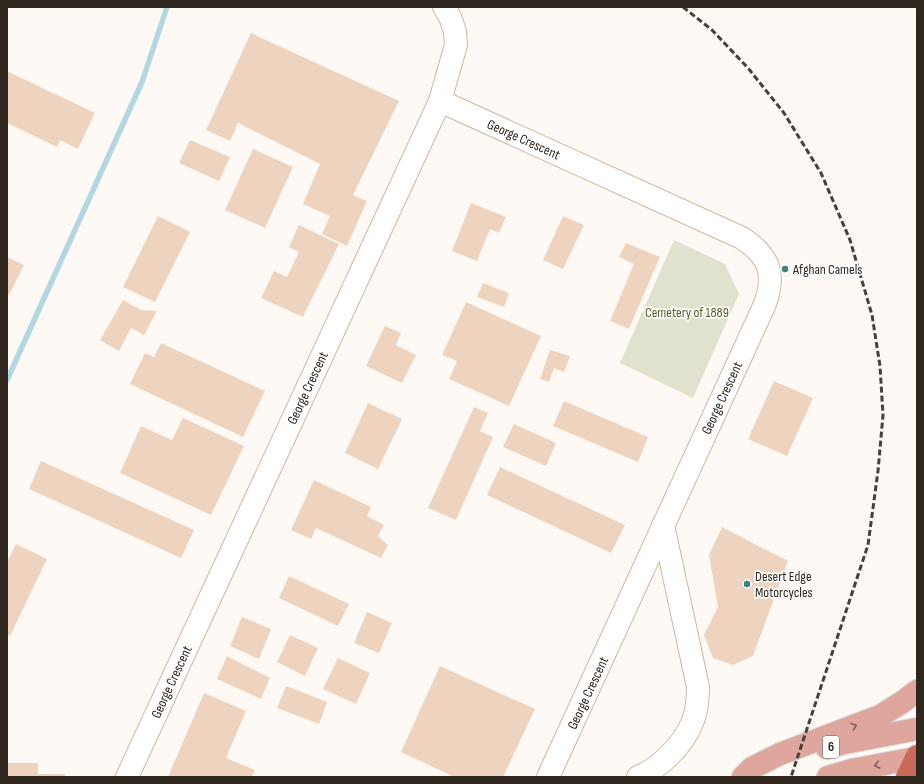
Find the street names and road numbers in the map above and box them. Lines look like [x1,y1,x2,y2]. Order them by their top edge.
street label: George Crescent [485,115,563,163]
street label: George Crescent [283,349,331,427]
street label: George Crescent [698,359,746,437]
street label: George Crescent [147,643,195,721]
street label: George Crescent [564,654,612,732]
road number: 6 [823,736,839,758]

